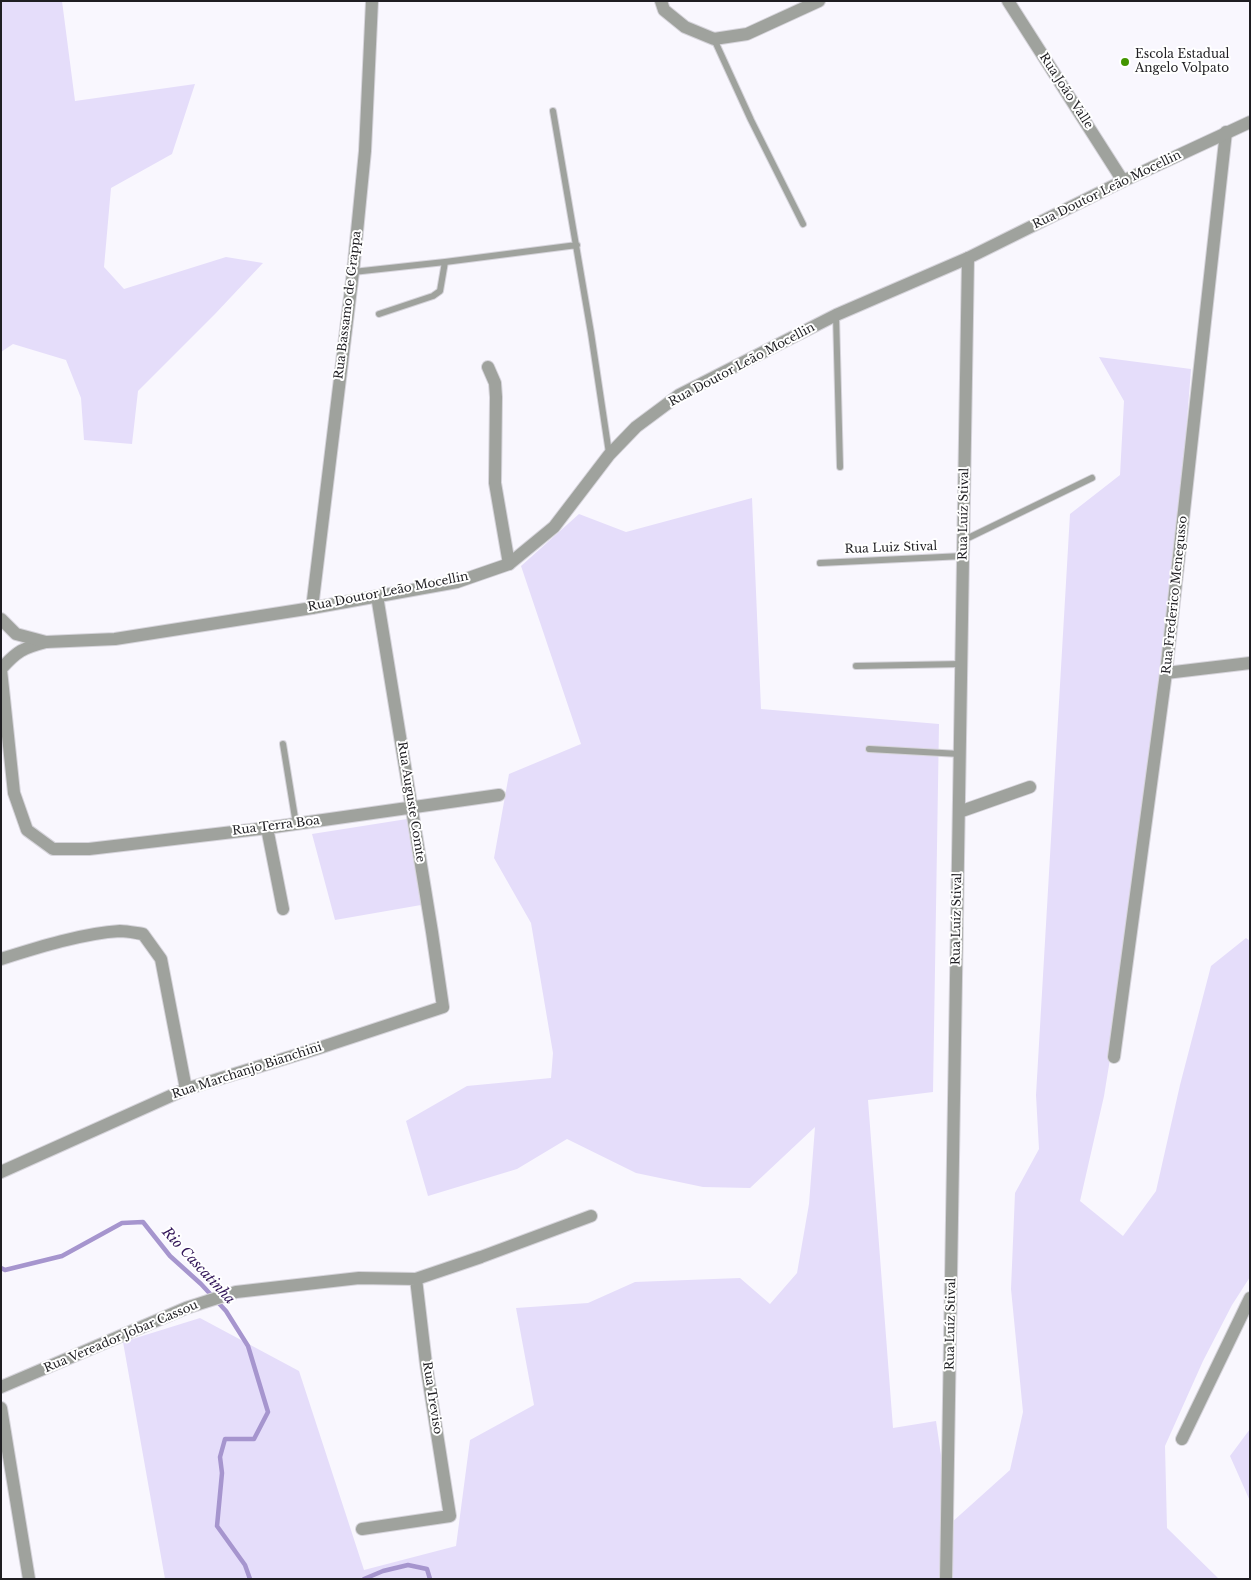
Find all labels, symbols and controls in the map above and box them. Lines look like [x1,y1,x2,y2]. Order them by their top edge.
place label: Escola Estadual Angelo Volpato [1135,48,1229,76]
street label: Rua João Valle [1036,50,1096,132]
marker: Escola Estadual Angelo Volpato [1119,56,1131,68]
street label: Rua Doutor Leão Mocellin [1030,148,1184,232]
street label: Rua Bassamo de Grappa [332,230,364,380]
street label: Rua Doutor Leão Mocellin [667,320,817,410]
street label: Rua Luíz Stival [956,468,972,560]
street label: Rua Frederico Menegusso [1160,515,1190,675]
street label: Rua Luiz Stival [844,539,938,557]
street label: Rua Doutor Leão Mocellin [307,569,469,615]
street label: Rua Auguste Comte [394,741,428,863]
street label: Rua Terra Boa [231,813,321,839]
street label: Rua Luíz Stival [949,873,965,965]
street label: Rua Marchanjo Bianchini [170,1040,324,1102]
water label: Rio Cascatinha [158,1224,238,1308]
street label: Rua Luíz Stival [943,1278,959,1370]
street label: Rua Vereador Jobar Cassou [42,1298,200,1376]
street label: Rua Treviso [419,1361,445,1435]

